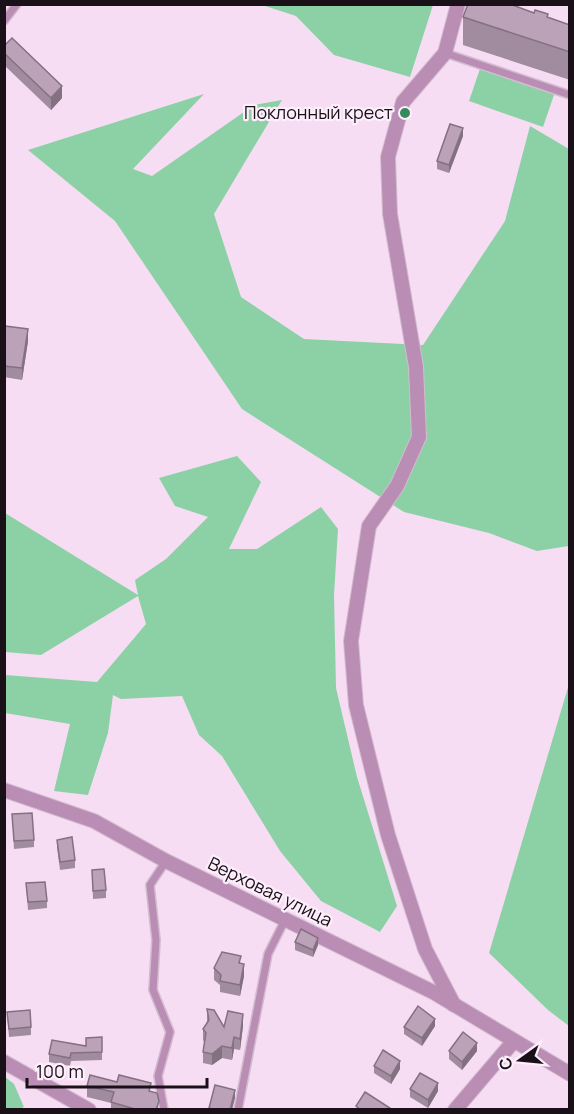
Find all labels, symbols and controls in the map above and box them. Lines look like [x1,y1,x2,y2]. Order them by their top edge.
place label: Поклонный крест [244,100,393,124]
marker: Поклонный крест [398,106,412,120]
street label: Верховая улица [204,851,337,932]
north arrow [490,1030,550,1090]
scale bar [27,1051,207,1089]
text: С [493,1055,518,1072]
text: 100 m [36,1059,84,1083]

